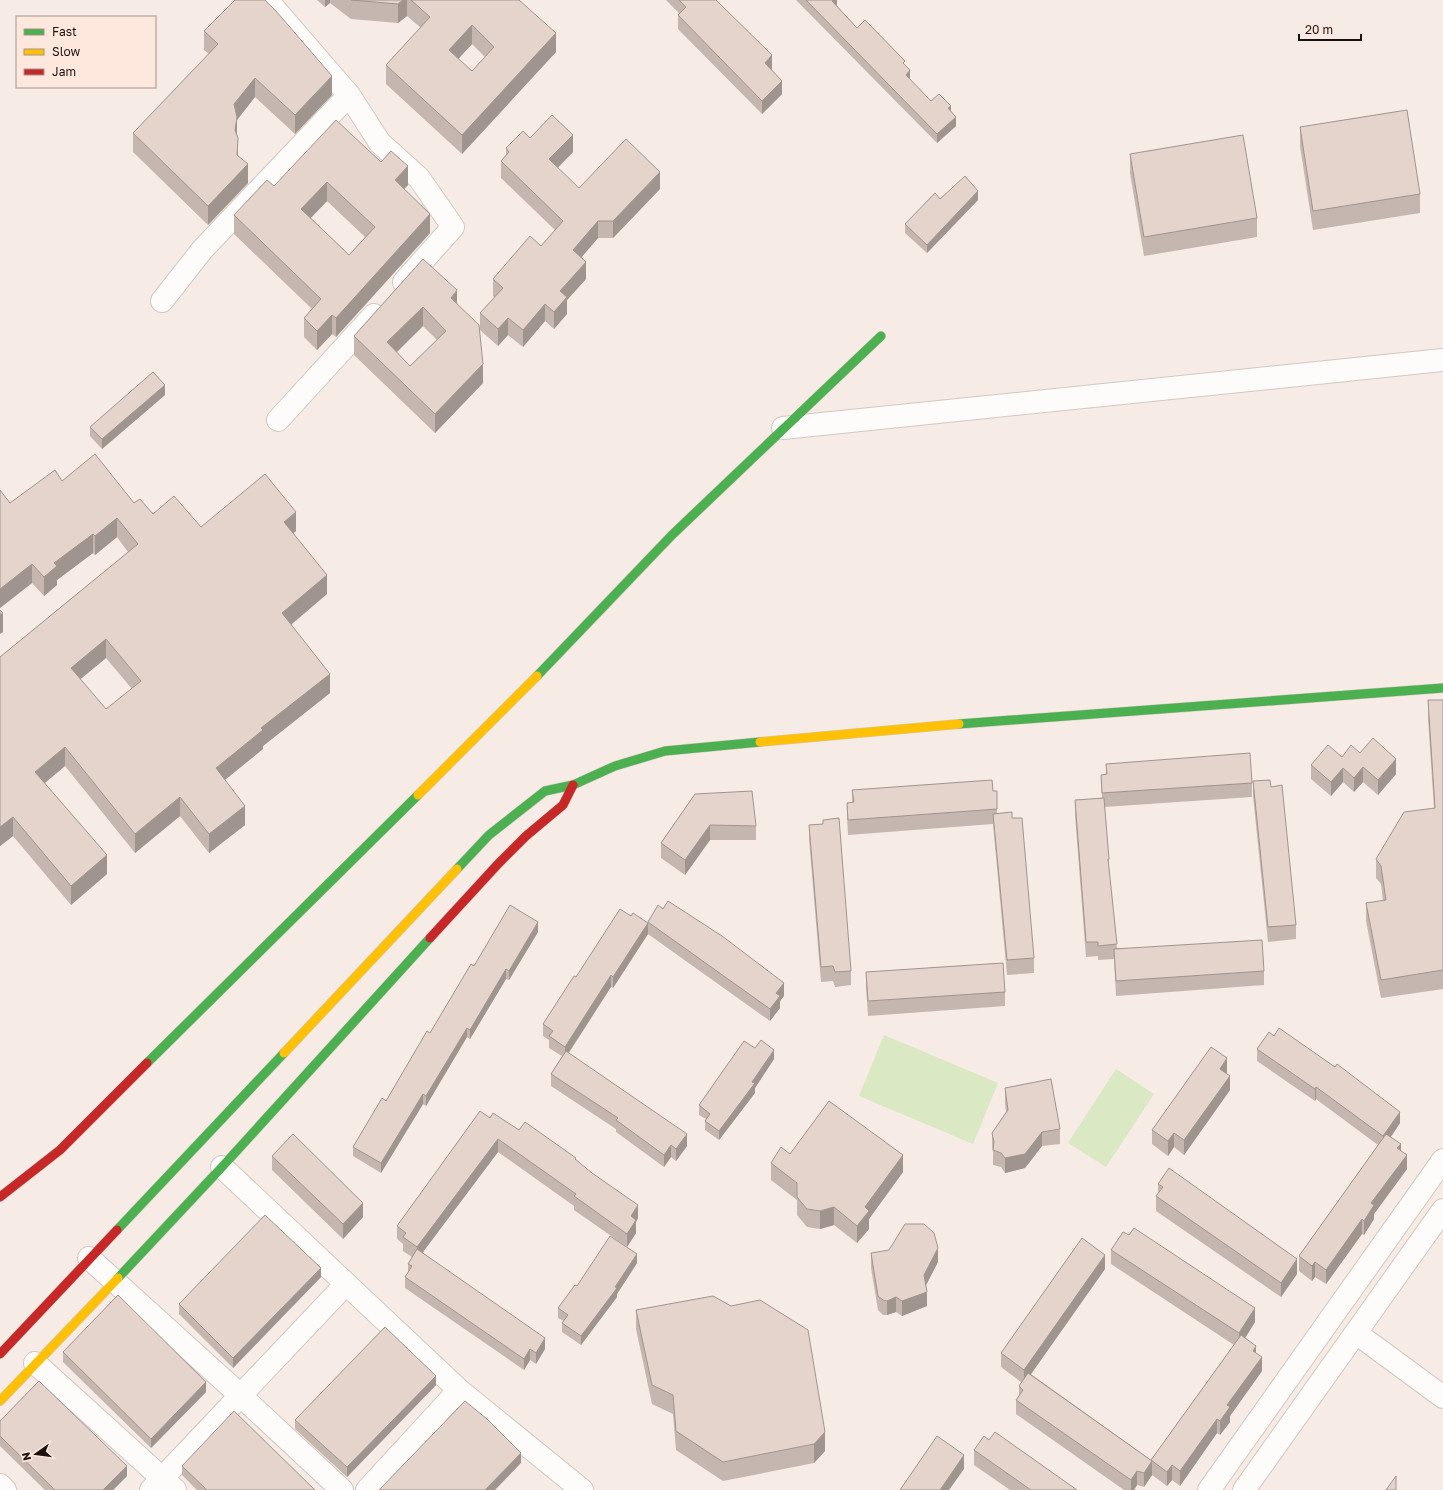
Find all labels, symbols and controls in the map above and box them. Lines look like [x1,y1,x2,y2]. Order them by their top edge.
legend [16,16,156,88]
scale bar [1299,16,1361,42]
text: 20 m [1305,22,1333,37]
text: Fast [52,24,77,39]
text: Slow [52,44,80,59]
text: Jam [52,64,76,79]
north arrow [16,1434,56,1474]
text: N [18,1451,33,1462]

